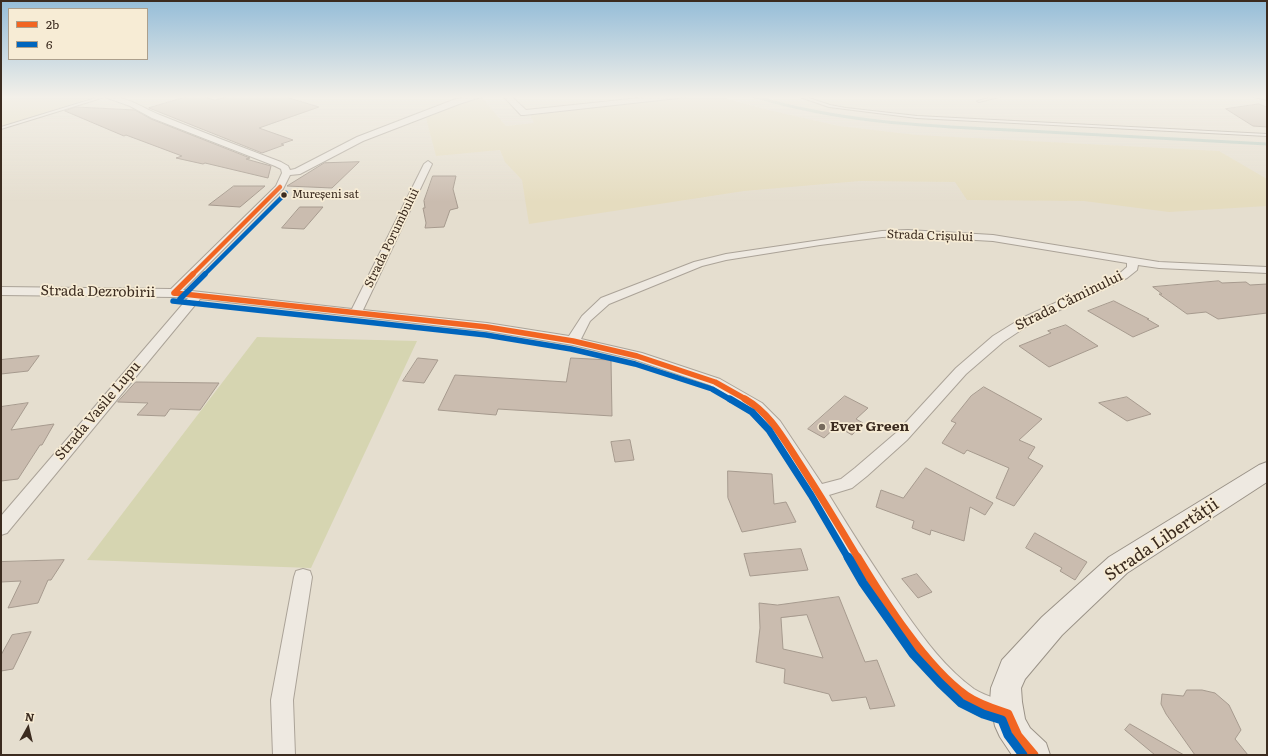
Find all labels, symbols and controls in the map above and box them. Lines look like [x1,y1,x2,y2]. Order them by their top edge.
legend [8,8,148,60]
text: 2b [46,15,59,33]
text: 6 [46,35,52,53]
street label: Strada Porumbului [362,186,422,290]
place label: Mureșeni sat [292,188,359,202]
marker: Mureșeni sat [279,190,289,200]
street label: Strada Crișului [887,227,973,245]
street label: Strada Căminului [1012,268,1126,334]
street label: Strada Dezrobirii [41,283,155,301]
street label: Strada Vasile Lupu [52,358,144,464]
place label: Ever Green [830,419,909,435]
marker: Ever Green [817,422,827,432]
street label: Strada Libertății [1101,494,1223,586]
north arrow [8,708,48,748]
text: N [24,708,35,725]

